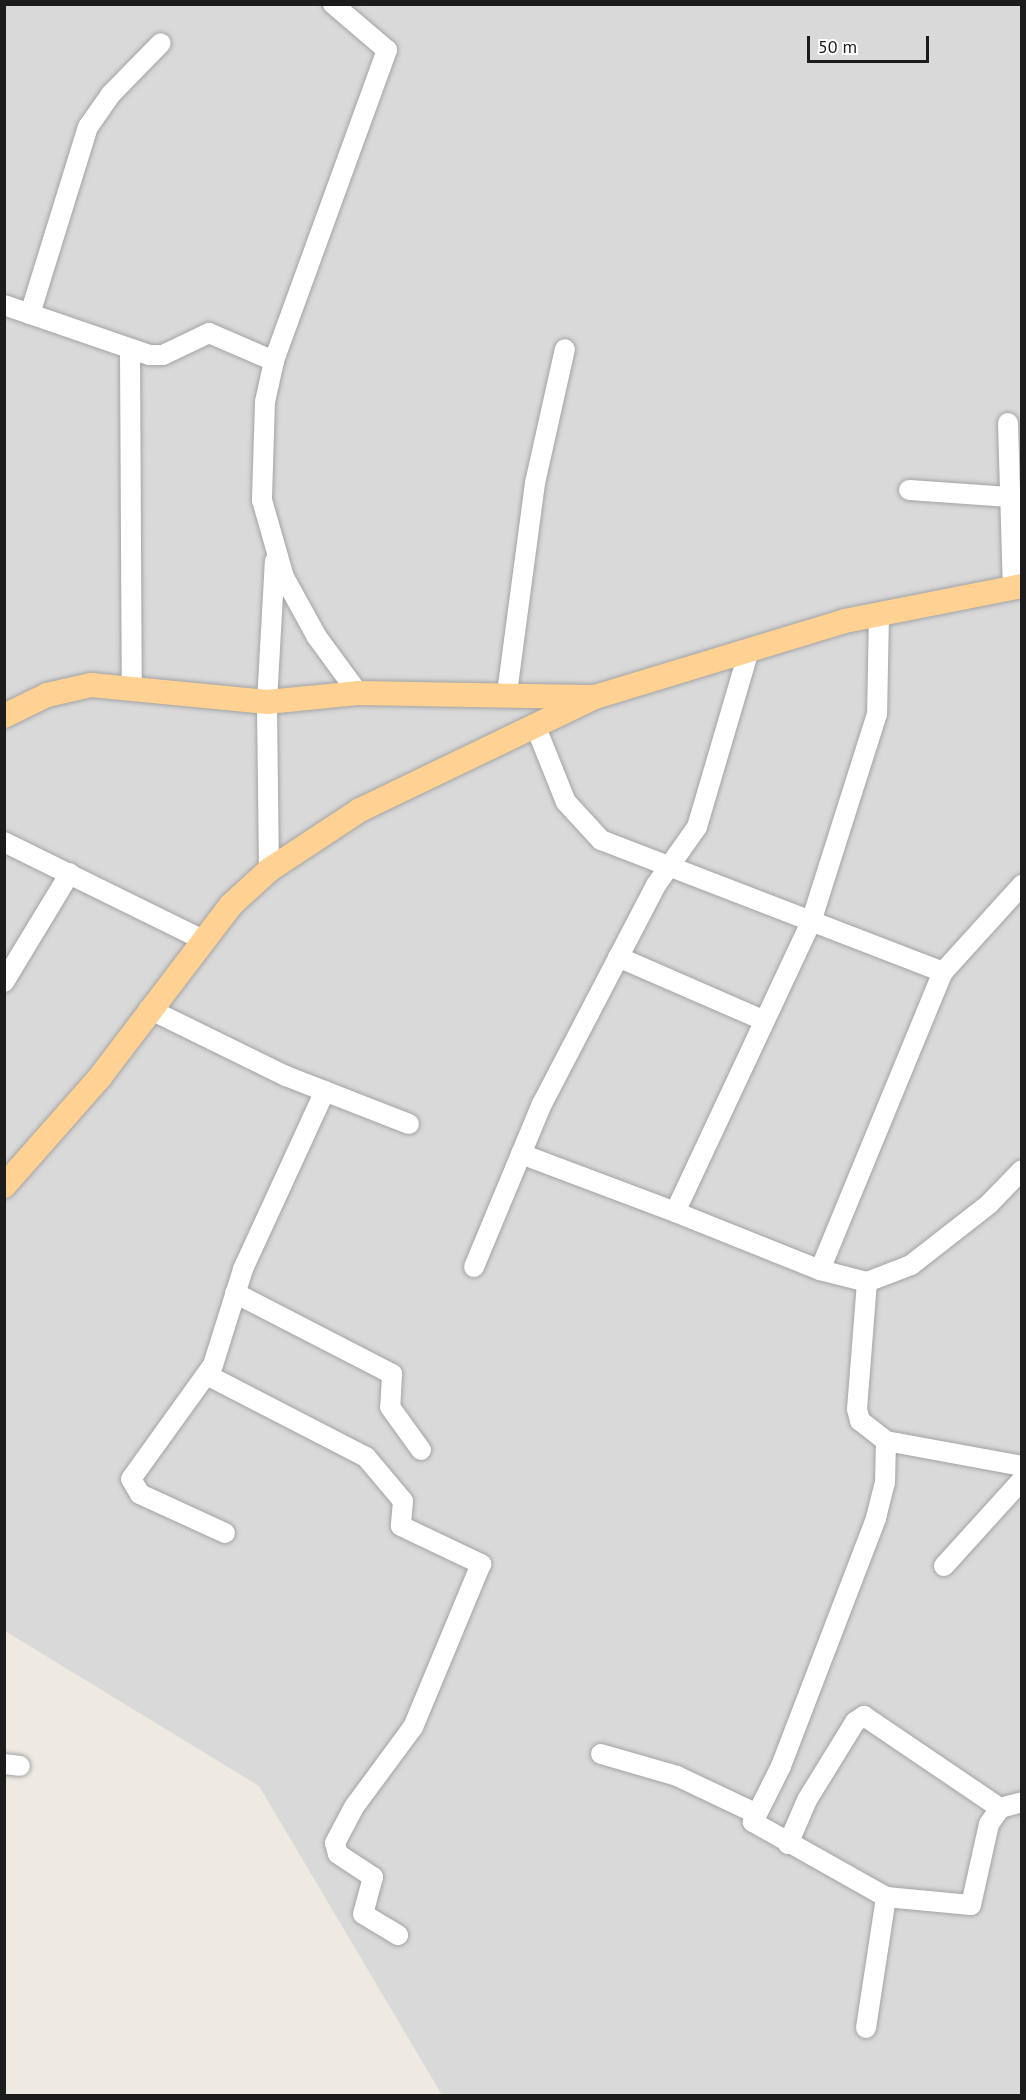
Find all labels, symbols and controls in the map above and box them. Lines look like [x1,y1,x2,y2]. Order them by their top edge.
scale bar [810,24,932,62]
text: 50 m [818,35,857,58]

